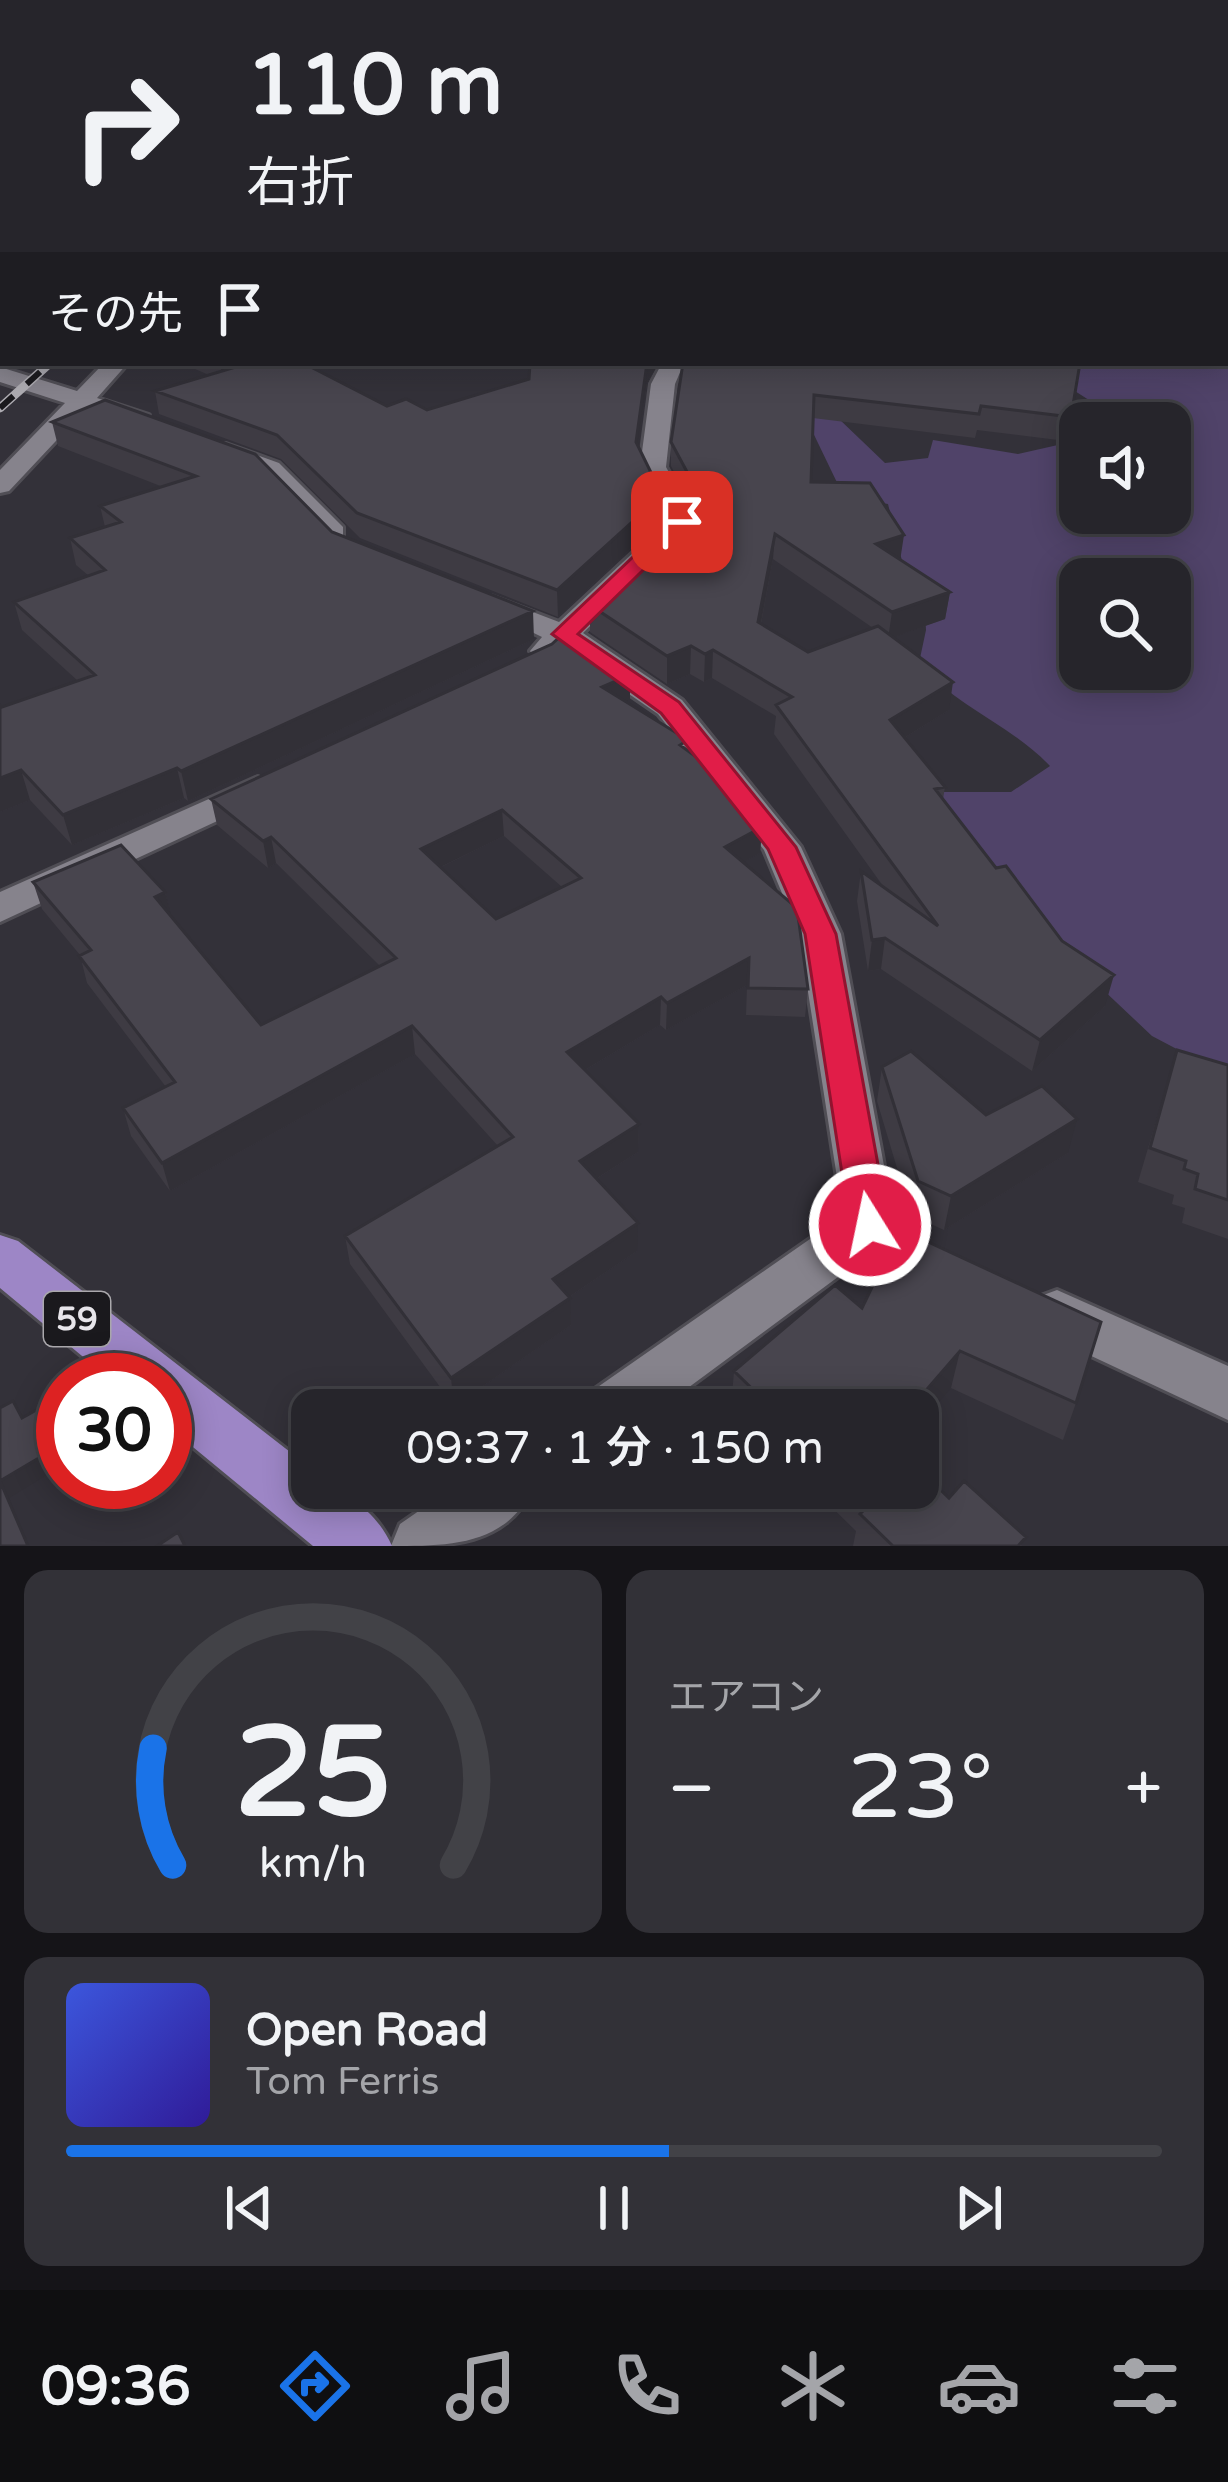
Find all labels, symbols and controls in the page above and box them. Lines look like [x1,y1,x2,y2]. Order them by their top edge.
text: 110 m [246,36,503,137]
icon: right [48,48,204,204]
text: 右折 [246,151,354,216]
icon: arrive [207,276,273,342]
text: その先 [48,288,183,342]
map controls [1059,402,1191,690]
button: sound [1059,402,1191,534]
pin [631,471,733,573]
icon: arrive [649,489,715,555]
button: search [1059,558,1191,690]
position arrow [807,1162,933,1288]
road number: 59 [44,1292,110,1346]
speed limit sign: 30 [36,1353,192,1509]
text: 09:37 · 1 分 · 150 m [406,1422,824,1476]
text: エアコン [668,1674,824,1721]
text: 25 [235,1699,391,1850]
text: 23° [846,1734,993,1843]
text: − [668,1749,715,1829]
text: + [1125,1749,1162,1829]
text: km/h [259,1837,367,1888]
text: Open Road [246,2004,488,2058]
text: Tom Ferris [246,2058,439,2105]
icon: previous [216,2175,282,2241]
icon: pause [581,2175,647,2241]
icon: next [946,2175,1012,2241]
icon: directions [273,2344,357,2428]
icon: music [439,2344,523,2428]
icon: phone [605,2344,689,2428]
icon: climate [771,2344,855,2428]
icon: car [937,2344,1021,2428]
icon: filters [1103,2344,1187,2428]
text: 09:36 [41,2354,191,2419]

